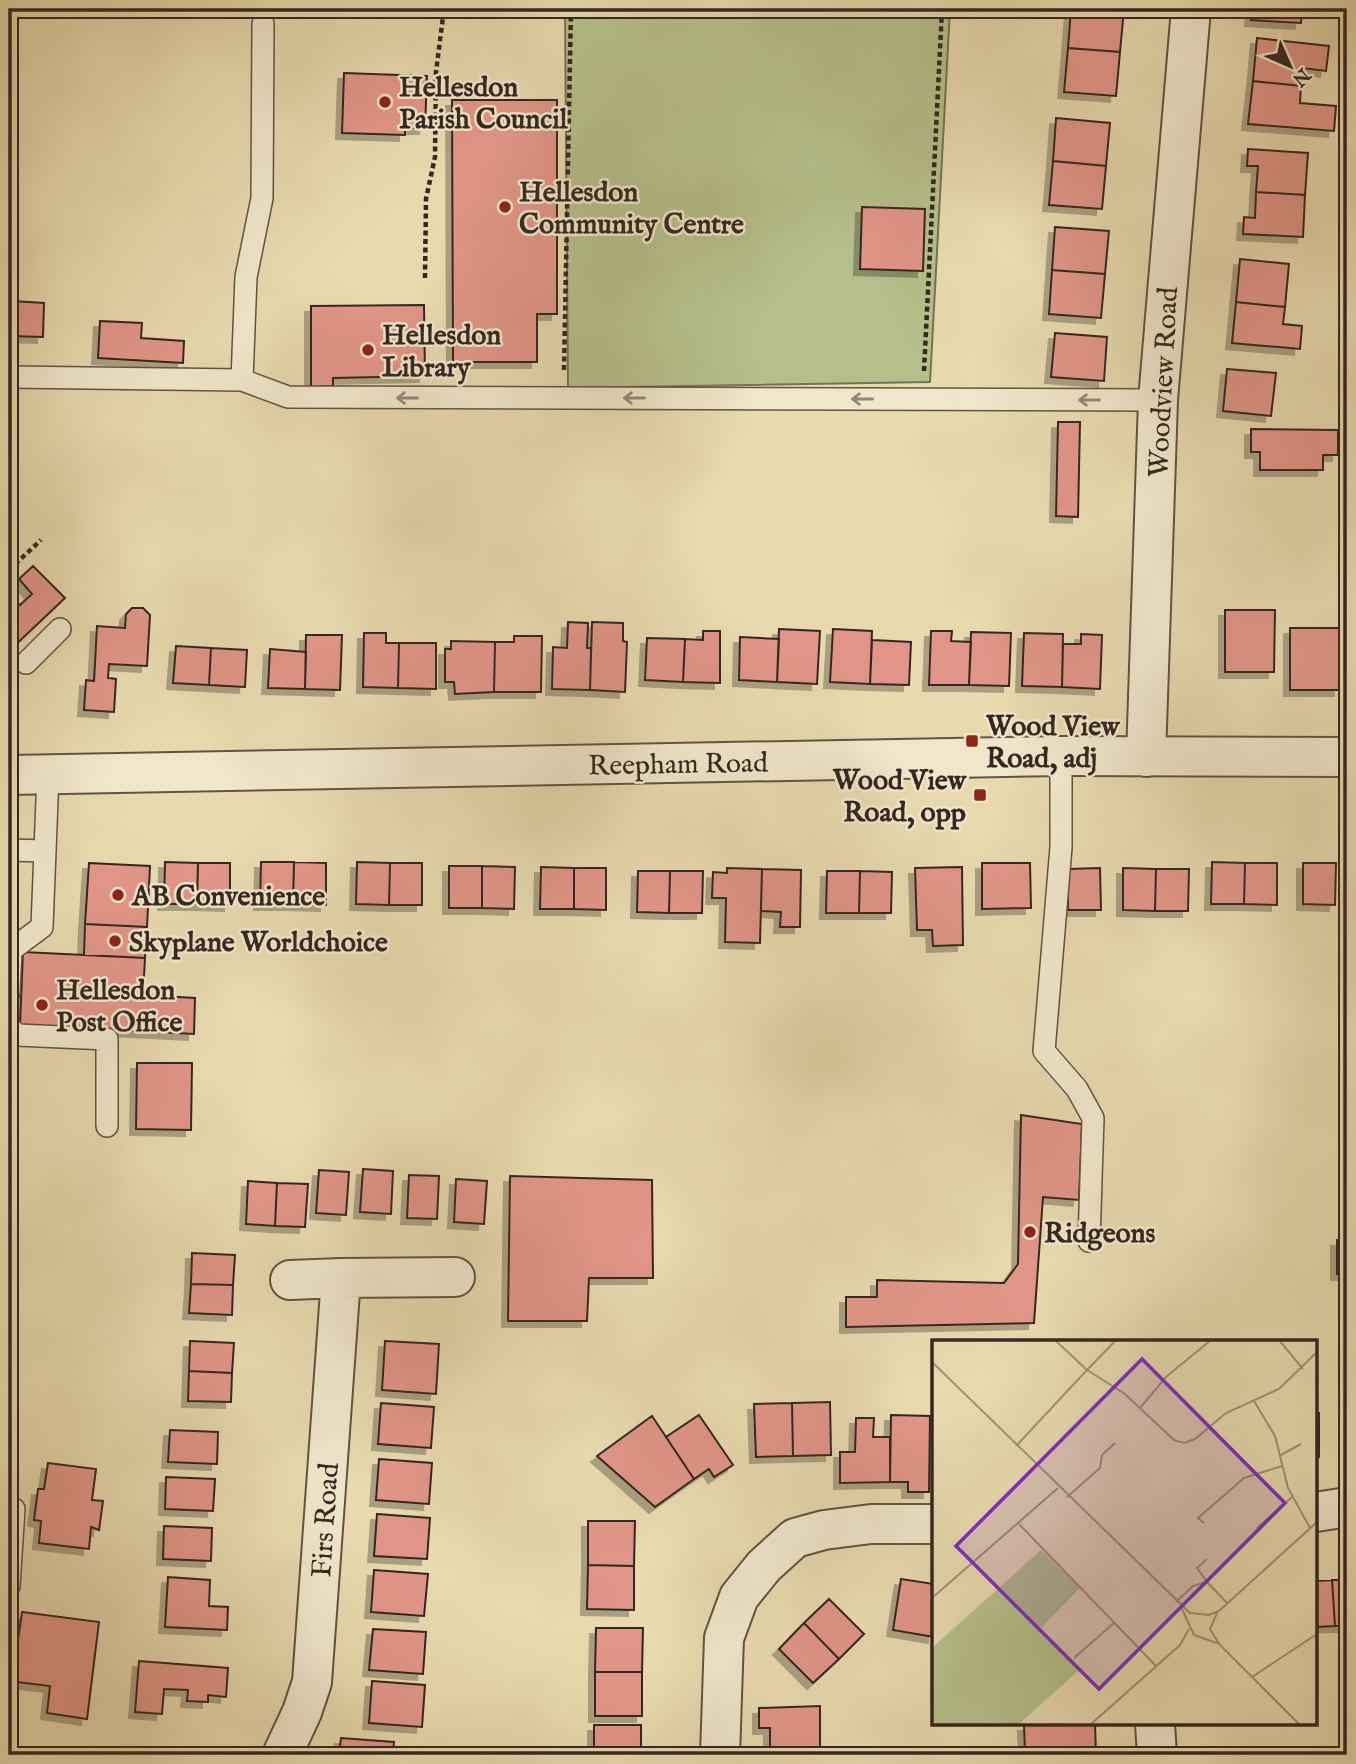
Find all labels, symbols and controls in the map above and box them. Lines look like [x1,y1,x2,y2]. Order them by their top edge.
north arrow [1254,32,1324,102]
text: N [1286,62,1316,91]
place label: Hellesdon Parish Council [399,71,569,138]
marker: Hellesdon Parish Council [377,94,393,110]
place label: Hellesdon Community Centre [519,176,744,243]
marker: Hellesdon Community Centre [497,199,513,215]
street label: Woodview Road [1142,286,1187,478]
place label: Hellesdon Library [382,319,501,386]
marker: Hellesdon Library [360,342,376,358]
one-way arrow [396,391,419,405]
one-way arrow [623,391,646,405]
one-way arrow [851,392,874,406]
one-way arrow [1078,393,1101,407]
place label: Wood View Road, adj [985,710,1121,777]
marker: Wood View Road, adj [964,733,980,749]
street label: Reepham Road [588,746,768,785]
place label: Wood View Road, opp [832,764,968,831]
marker: Wood View Road, opp [972,787,988,803]
place label: AB Convenience [131,880,325,915]
marker: AB Convenience [110,887,126,903]
place label: Skyplane Worldchoice [129,926,388,961]
marker: Skyplane Worldchoice [107,933,123,949]
place label: Hellesdon Post Office [56,974,182,1041]
marker: Hellesdon Post Office [34,997,50,1013]
place label: Ridgeons [1044,1217,1155,1252]
marker: Ridgeons [1022,1224,1038,1240]
inset map [932,1340,1318,1726]
street label: Firs Road [305,1462,348,1579]

